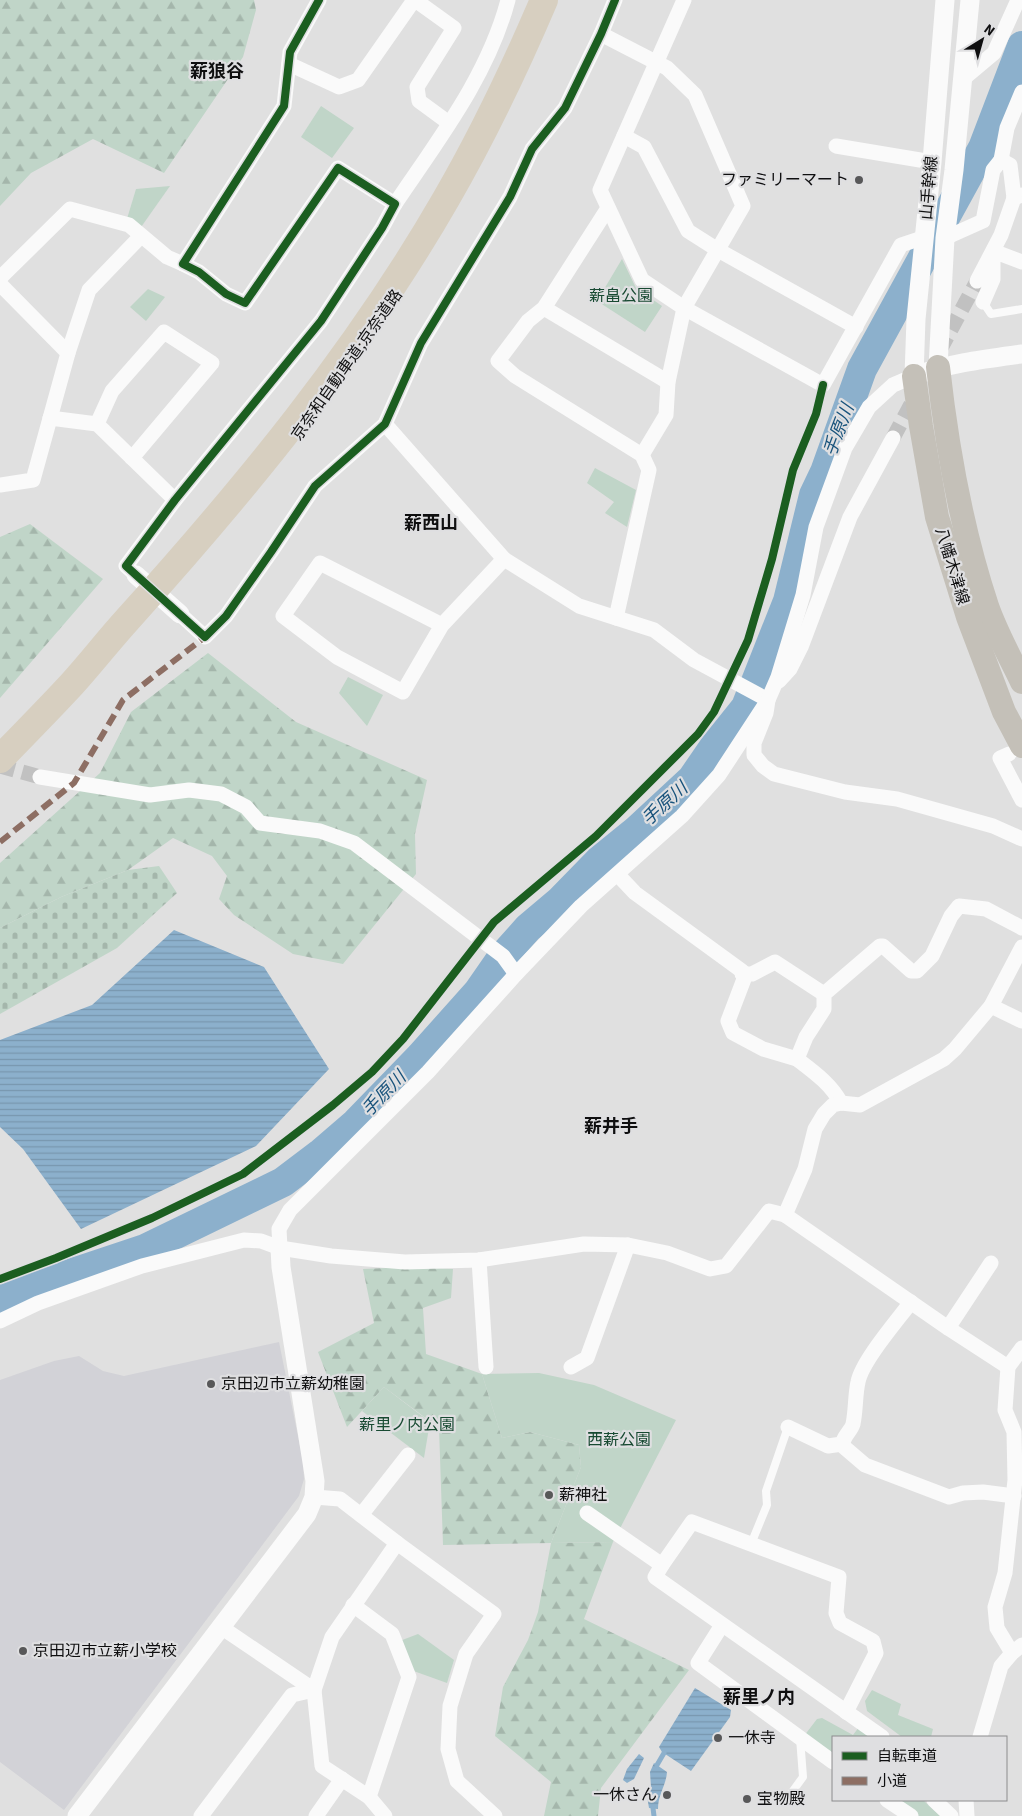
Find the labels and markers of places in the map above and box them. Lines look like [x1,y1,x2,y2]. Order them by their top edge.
place label: ファミリーマート [721,169,849,191]
marker: ファミリーマート [853,174,865,186]
place label: 京田辺市立薪幼稚園 [221,1373,365,1395]
marker: 京田辺市立薪幼稚園 [205,1378,217,1390]
place label: 薪神社 [559,1484,607,1506]
marker: 薪神社 [543,1489,555,1501]
place label: 京田辺市立薪小学校 [33,1640,177,1662]
marker: 京田辺市立薪小学校 [17,1645,29,1657]
place label: 一休寺 [728,1727,776,1749]
marker: 一休寺 [712,1732,724,1744]
place label: 一休さん [593,1784,657,1806]
place label: 宝物殿 [757,1788,805,1810]
marker: 一休さん [661,1789,673,1801]
marker: 宝物殿 [741,1793,753,1805]

